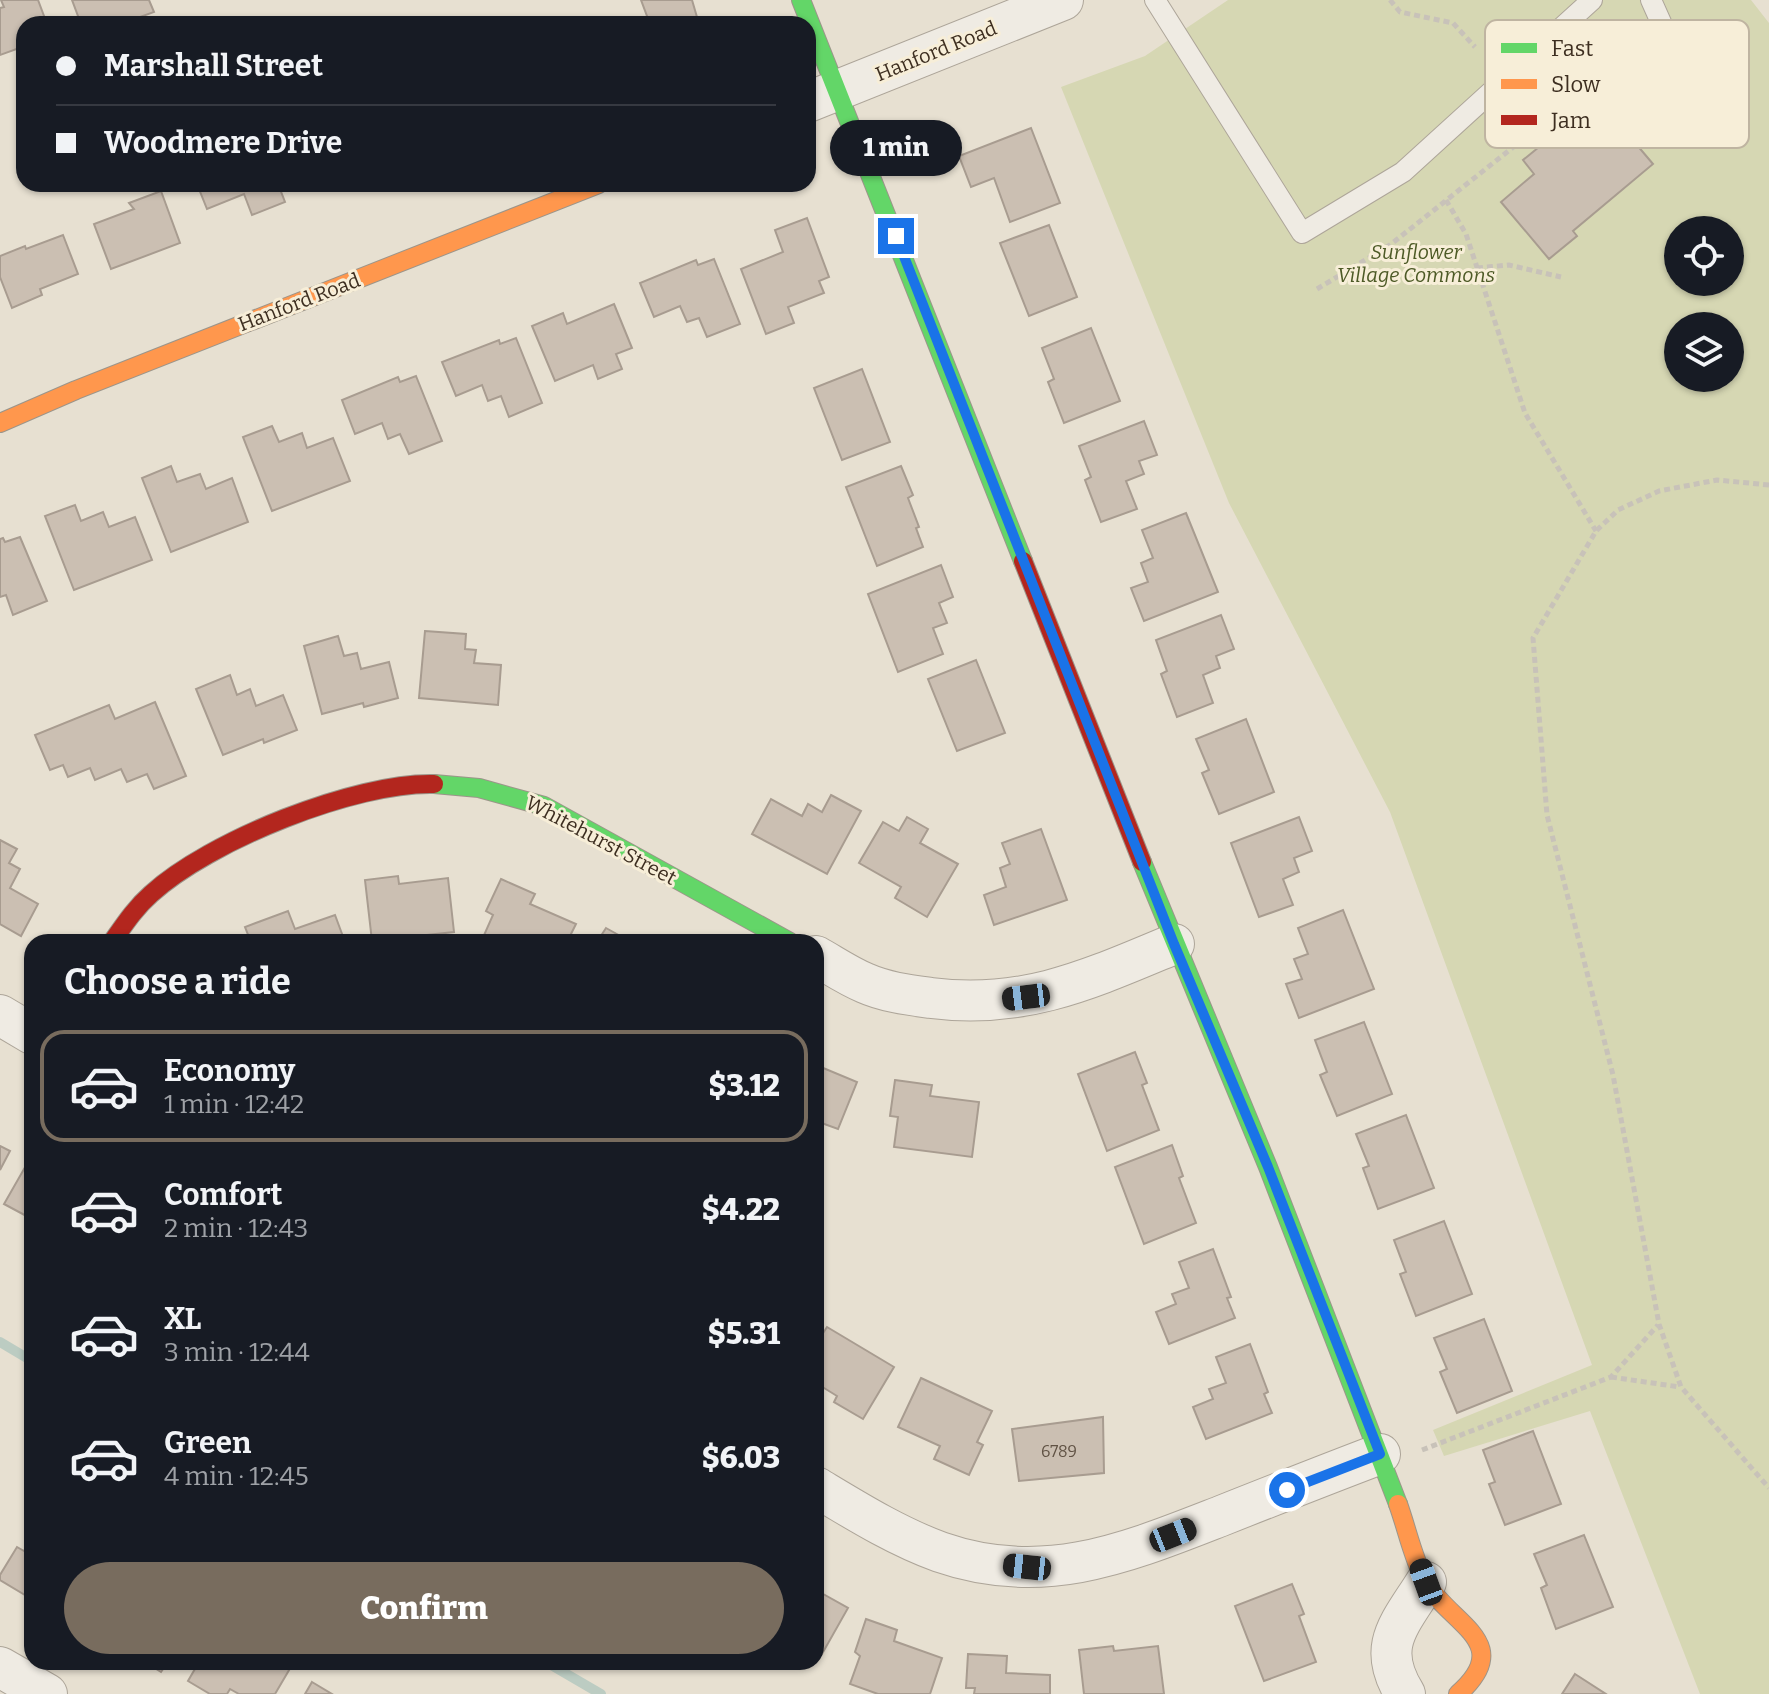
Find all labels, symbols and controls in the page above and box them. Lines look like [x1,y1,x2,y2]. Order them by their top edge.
street label: Hanford Road [872,16,1000,86]
legend [1485,20,1749,148]
text: Fast [1551,35,1593,62]
text: Marshall Street [104,48,323,84]
text: Slow [1551,71,1601,98]
text: Jam [1550,107,1591,134]
callout: 1 min [830,120,962,176]
text: Woodmere Drive [104,125,342,161]
text: 1 min [863,132,929,163]
map controls [1664,216,1744,392]
button: locate [1664,216,1744,296]
route end [878,218,914,254]
park label: Sunflower Village Commons [1337,240,1495,287]
street label: Hanford Road [235,268,364,336]
button: layers [1664,312,1744,392]
street label: Whitehurst Street [522,790,680,890]
text: Choose a ride [64,960,291,1004]
car [1001,982,1051,1012]
icon: car [68,1050,140,1122]
text: Economy [164,1053,295,1089]
text: $3.12 [708,1068,780,1104]
text: 1 min · 12:42 [164,1089,304,1120]
icon: car [68,1174,140,1246]
text: Comfort [164,1177,282,1213]
text: $4.22 [702,1192,780,1228]
text: 2 min · 12:43 [164,1213,308,1244]
icon: car [68,1298,140,1370]
text: XL [164,1301,201,1337]
text: $5.31 [708,1316,780,1352]
text: 3 min · 12:44 [164,1337,310,1368]
icon: car [68,1422,140,1494]
text: Green [164,1425,251,1461]
text: $6.03 [702,1440,780,1476]
house number: 6789 [1041,1442,1077,1461]
text: 4 min · 12:45 [164,1461,309,1492]
route start [1269,1472,1305,1508]
car [1146,1515,1200,1555]
car [1002,1553,1052,1581]
car [1407,1555,1445,1609]
button: Confirm [64,1562,784,1654]

